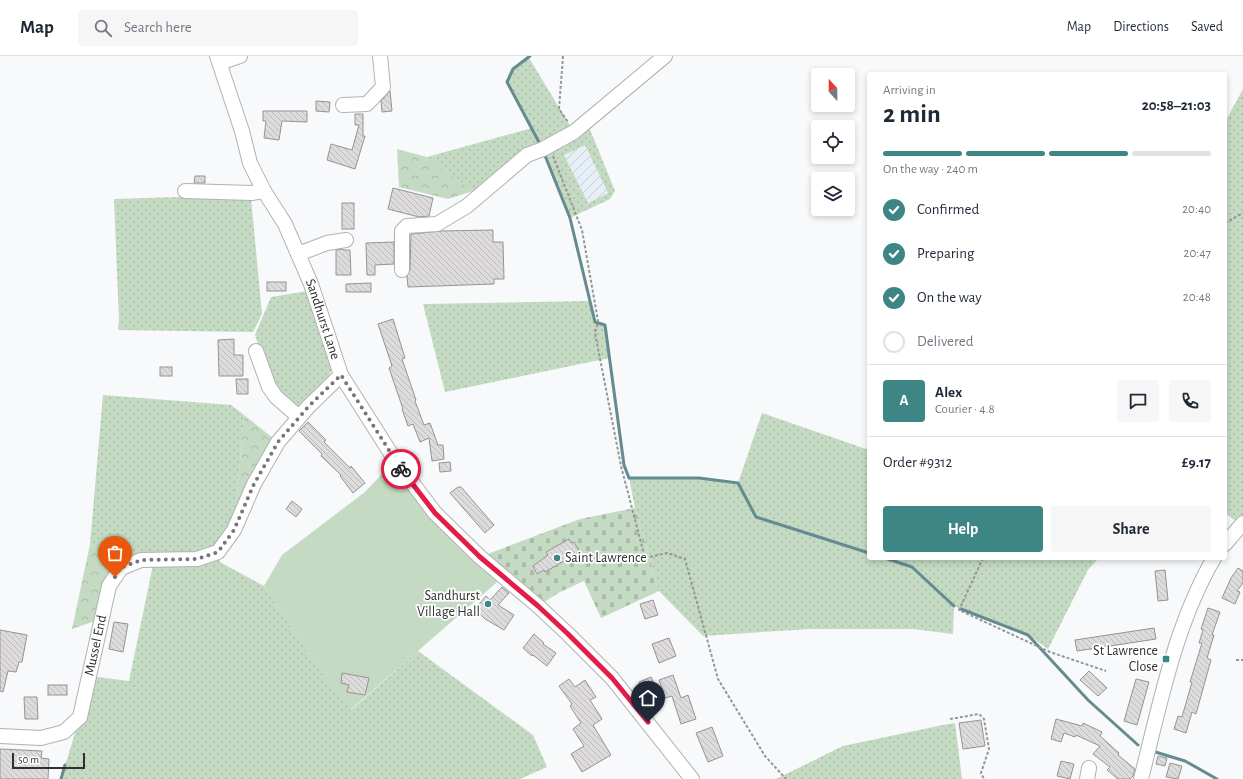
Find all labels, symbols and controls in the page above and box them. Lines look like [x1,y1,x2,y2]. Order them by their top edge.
search box [78,10,358,46]
icon: search [92,17,114,39]
text: Map [20,18,54,37]
text: Search here [124,20,192,35]
text: Map [1067,20,1091,34]
text: Directions [1113,20,1169,34]
text: Saved [1191,20,1223,34]
north arrow [811,68,855,112]
map controls [811,68,855,216]
text: Arriving in [883,84,936,97]
text: 20:58–21:03 [1142,98,1211,113]
text: 2 min [883,101,941,127]
button: locate [811,120,855,164]
text: On the way · 240 m [883,163,978,176]
button: layers [811,172,855,216]
icon: check [883,199,905,221]
text: Confirmed [917,202,979,217]
text: 20:40 [1182,203,1211,216]
icon: check [883,243,905,265]
text: Preparing [917,246,974,261]
text: 20:47 [1184,247,1211,260]
street label: Sandhurst Lane [303,277,342,361]
icon: check [883,287,905,309]
text: On the way [917,290,982,305]
text: 20:48 [1183,291,1211,304]
text: Delivered [917,334,974,349]
button: chat [1117,380,1159,422]
button: phone [1169,380,1211,422]
text: Alex [935,385,962,400]
text: A [899,393,909,408]
text: Courier · 4.8 [935,403,995,416]
courier [381,449,421,489]
text: Order #9312 [883,455,952,470]
text: £9.17 [1182,455,1211,470]
icon: bike [390,458,412,480]
button: Help [883,506,1043,552]
button: Share [1051,506,1211,552]
pin [98,536,132,577]
icon: bag [104,542,126,564]
place label: Saint Lawrence [565,551,647,565]
marker: Saint Lawrence [552,553,562,563]
place label: Sandhurst Village Hall [417,589,481,619]
marker: Sandhurst Village Hall [483,599,493,609]
street label: Mussel End [82,614,109,677]
place label: St Lawrence Close [1093,644,1158,674]
marker: St Lawrence Close [1161,654,1171,664]
pin [631,681,665,722]
icon: home [637,687,659,709]
scale bar [12,751,85,770]
text: 50 m [18,754,39,765]

